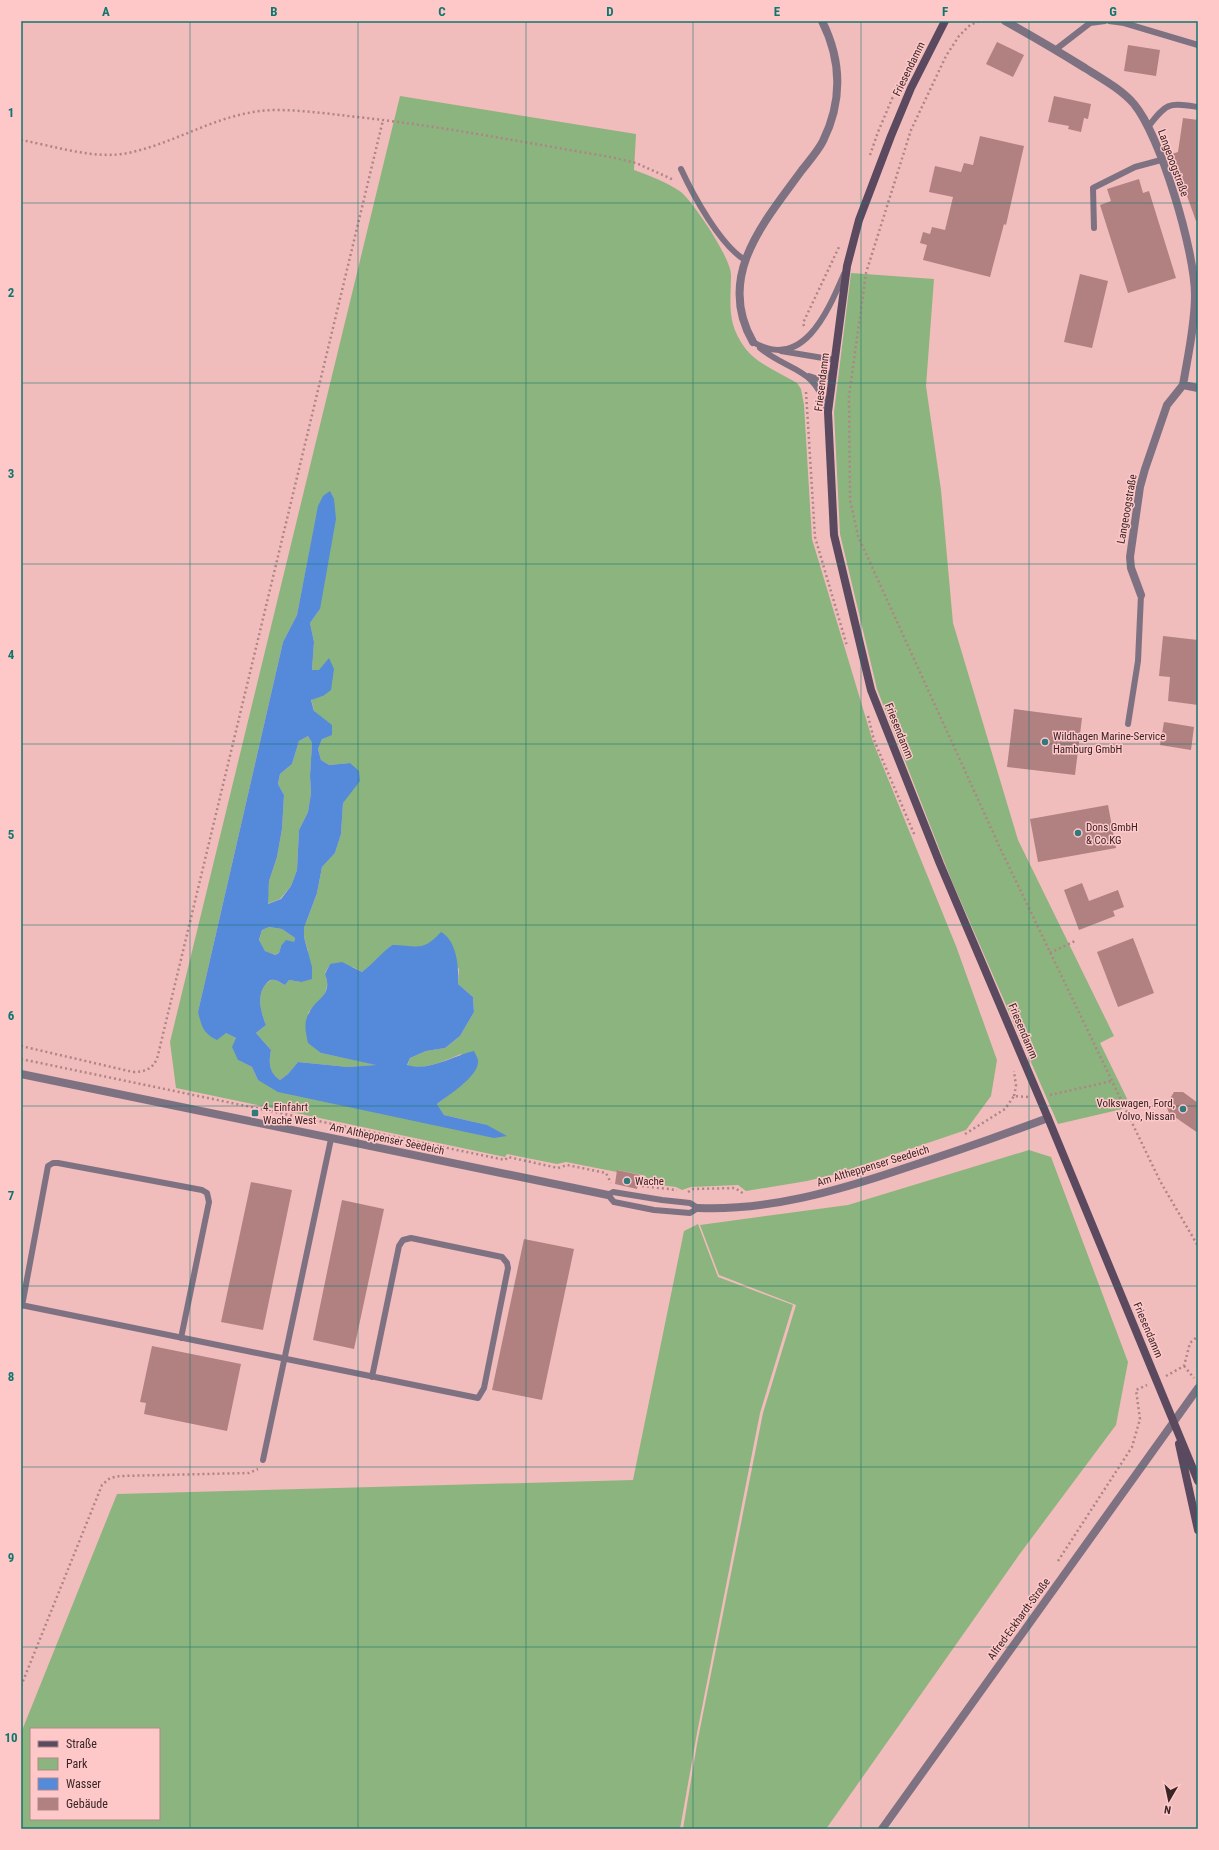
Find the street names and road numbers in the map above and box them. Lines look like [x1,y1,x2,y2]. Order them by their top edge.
street label: Friesendamm [890,40,928,98]
street label: Langeoogstraße [1155,128,1191,198]
street label: Friesendamm [812,352,832,412]
street label: Langeoogstraße [1114,473,1140,545]
street label: Friesendamm [882,701,916,761]
street label: Friesendamm [1005,1001,1041,1061]
street label: Am Altheppenser Seedeich [329,1121,445,1157]
street label: Am Altheppenser Seedeich [815,1143,931,1189]
street label: Friesendamm [1130,1300,1166,1360]
street label: Alfred-Eckhardt-Straße [985,1576,1053,1662]

